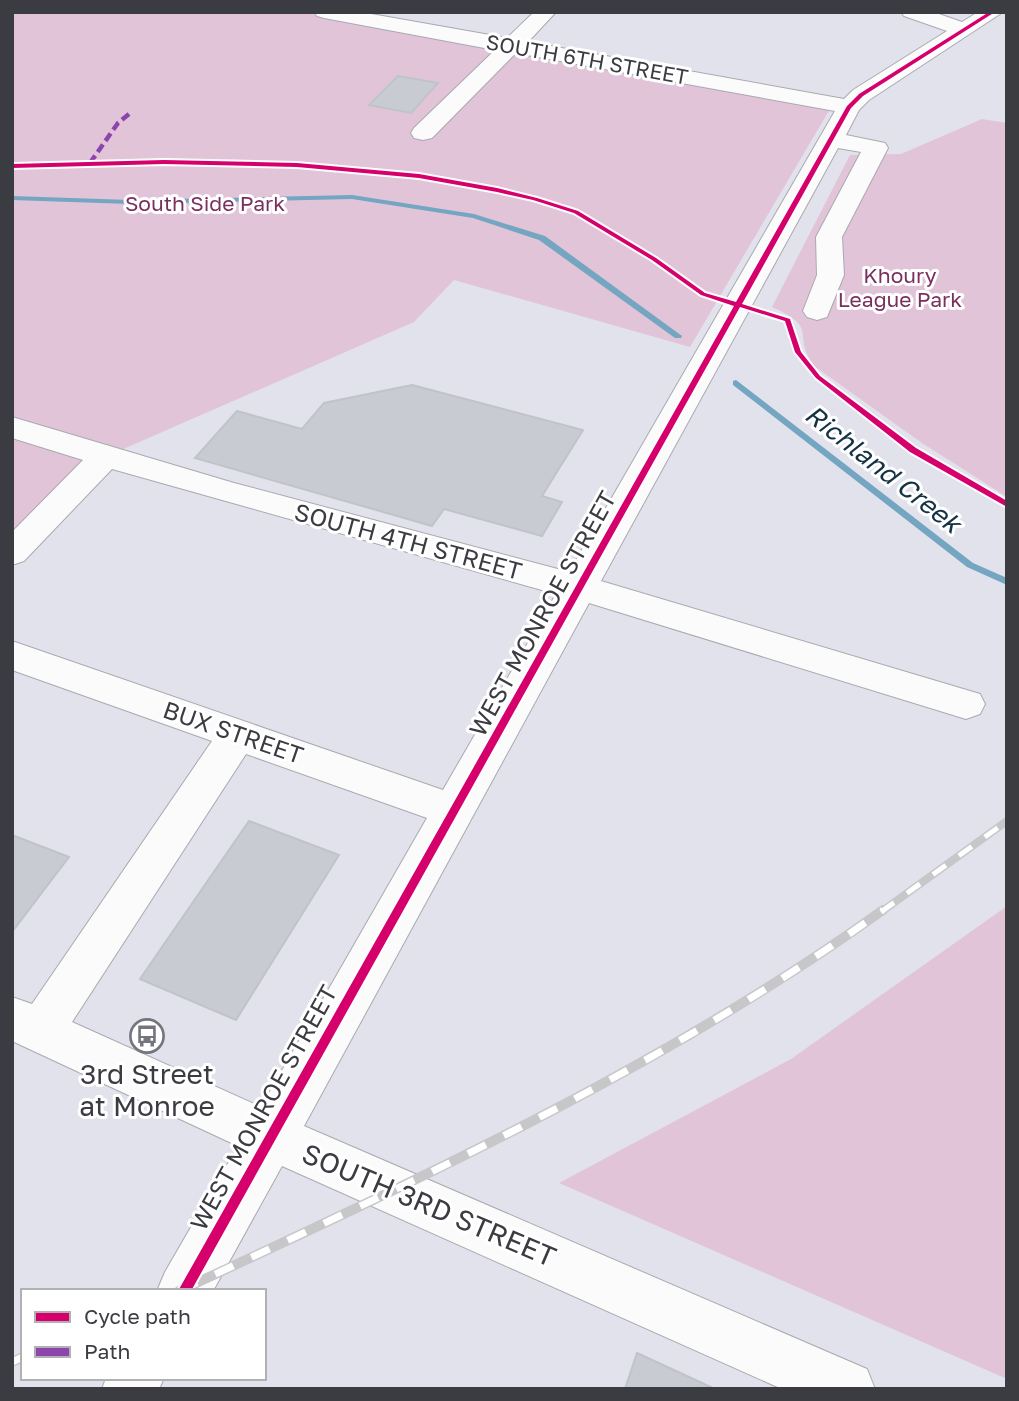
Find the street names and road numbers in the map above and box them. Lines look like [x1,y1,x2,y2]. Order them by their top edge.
street label: SOUTH 6TH STREET [484,28,690,90]
street label: WEST MONROE STREET [462,486,621,741]
street label: SOUTH 4TH STREET [292,496,525,585]
street label: BUX STREET [160,694,307,769]
street label: WEST MONROE STREET [183,980,342,1235]
street label: SOUTH 3RD STREET [297,1136,561,1273]

